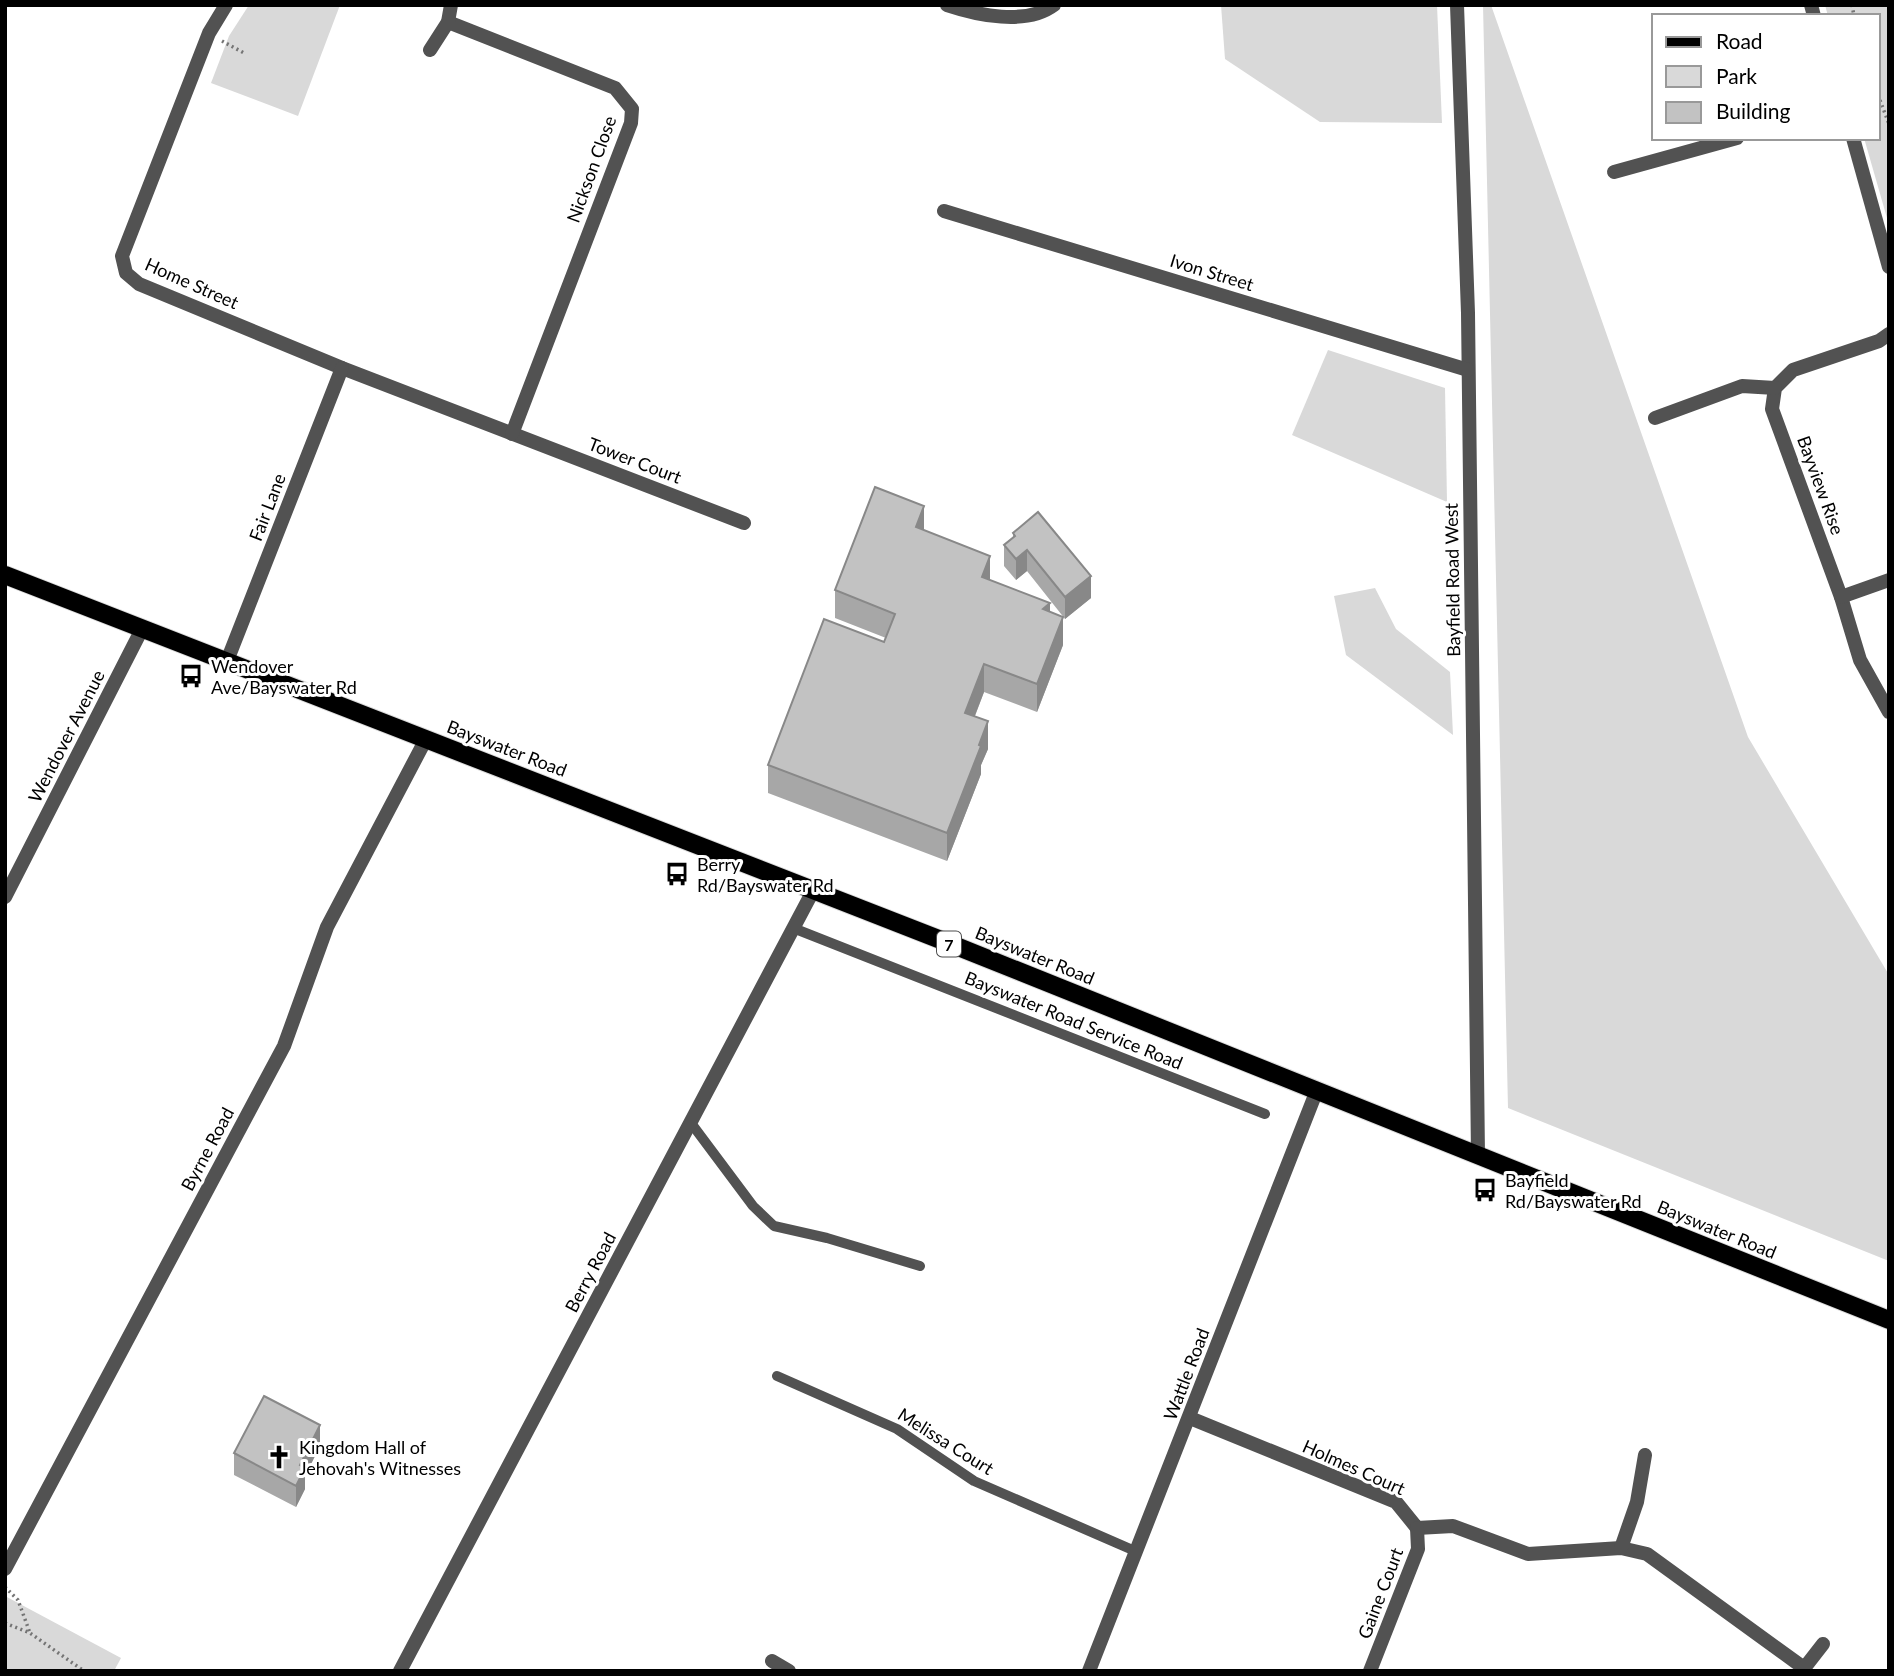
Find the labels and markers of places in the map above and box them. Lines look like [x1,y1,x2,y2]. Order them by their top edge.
place label: Wendover Ave/Bayswater Rd [211,655,357,698]
bus stop icon: Wendover Ave/Bayswater Rd [177,662,205,690]
place label: Berry Rd/Bayswater Rd [697,853,834,896]
bus stop icon: Berry Rd/Bayswater Rd [663,860,691,888]
place label: Bayfield Rd/Bayswater Rd [1505,1169,1642,1212]
bus stop icon: Bayfield Rd/Bayswater Rd [1471,1176,1499,1204]
place label: Kingdom Hall of Jehovah's Witnesses [299,1436,461,1479]
church icon: Kingdom Hall of Jehovah's Witnesses [265,1443,293,1471]

